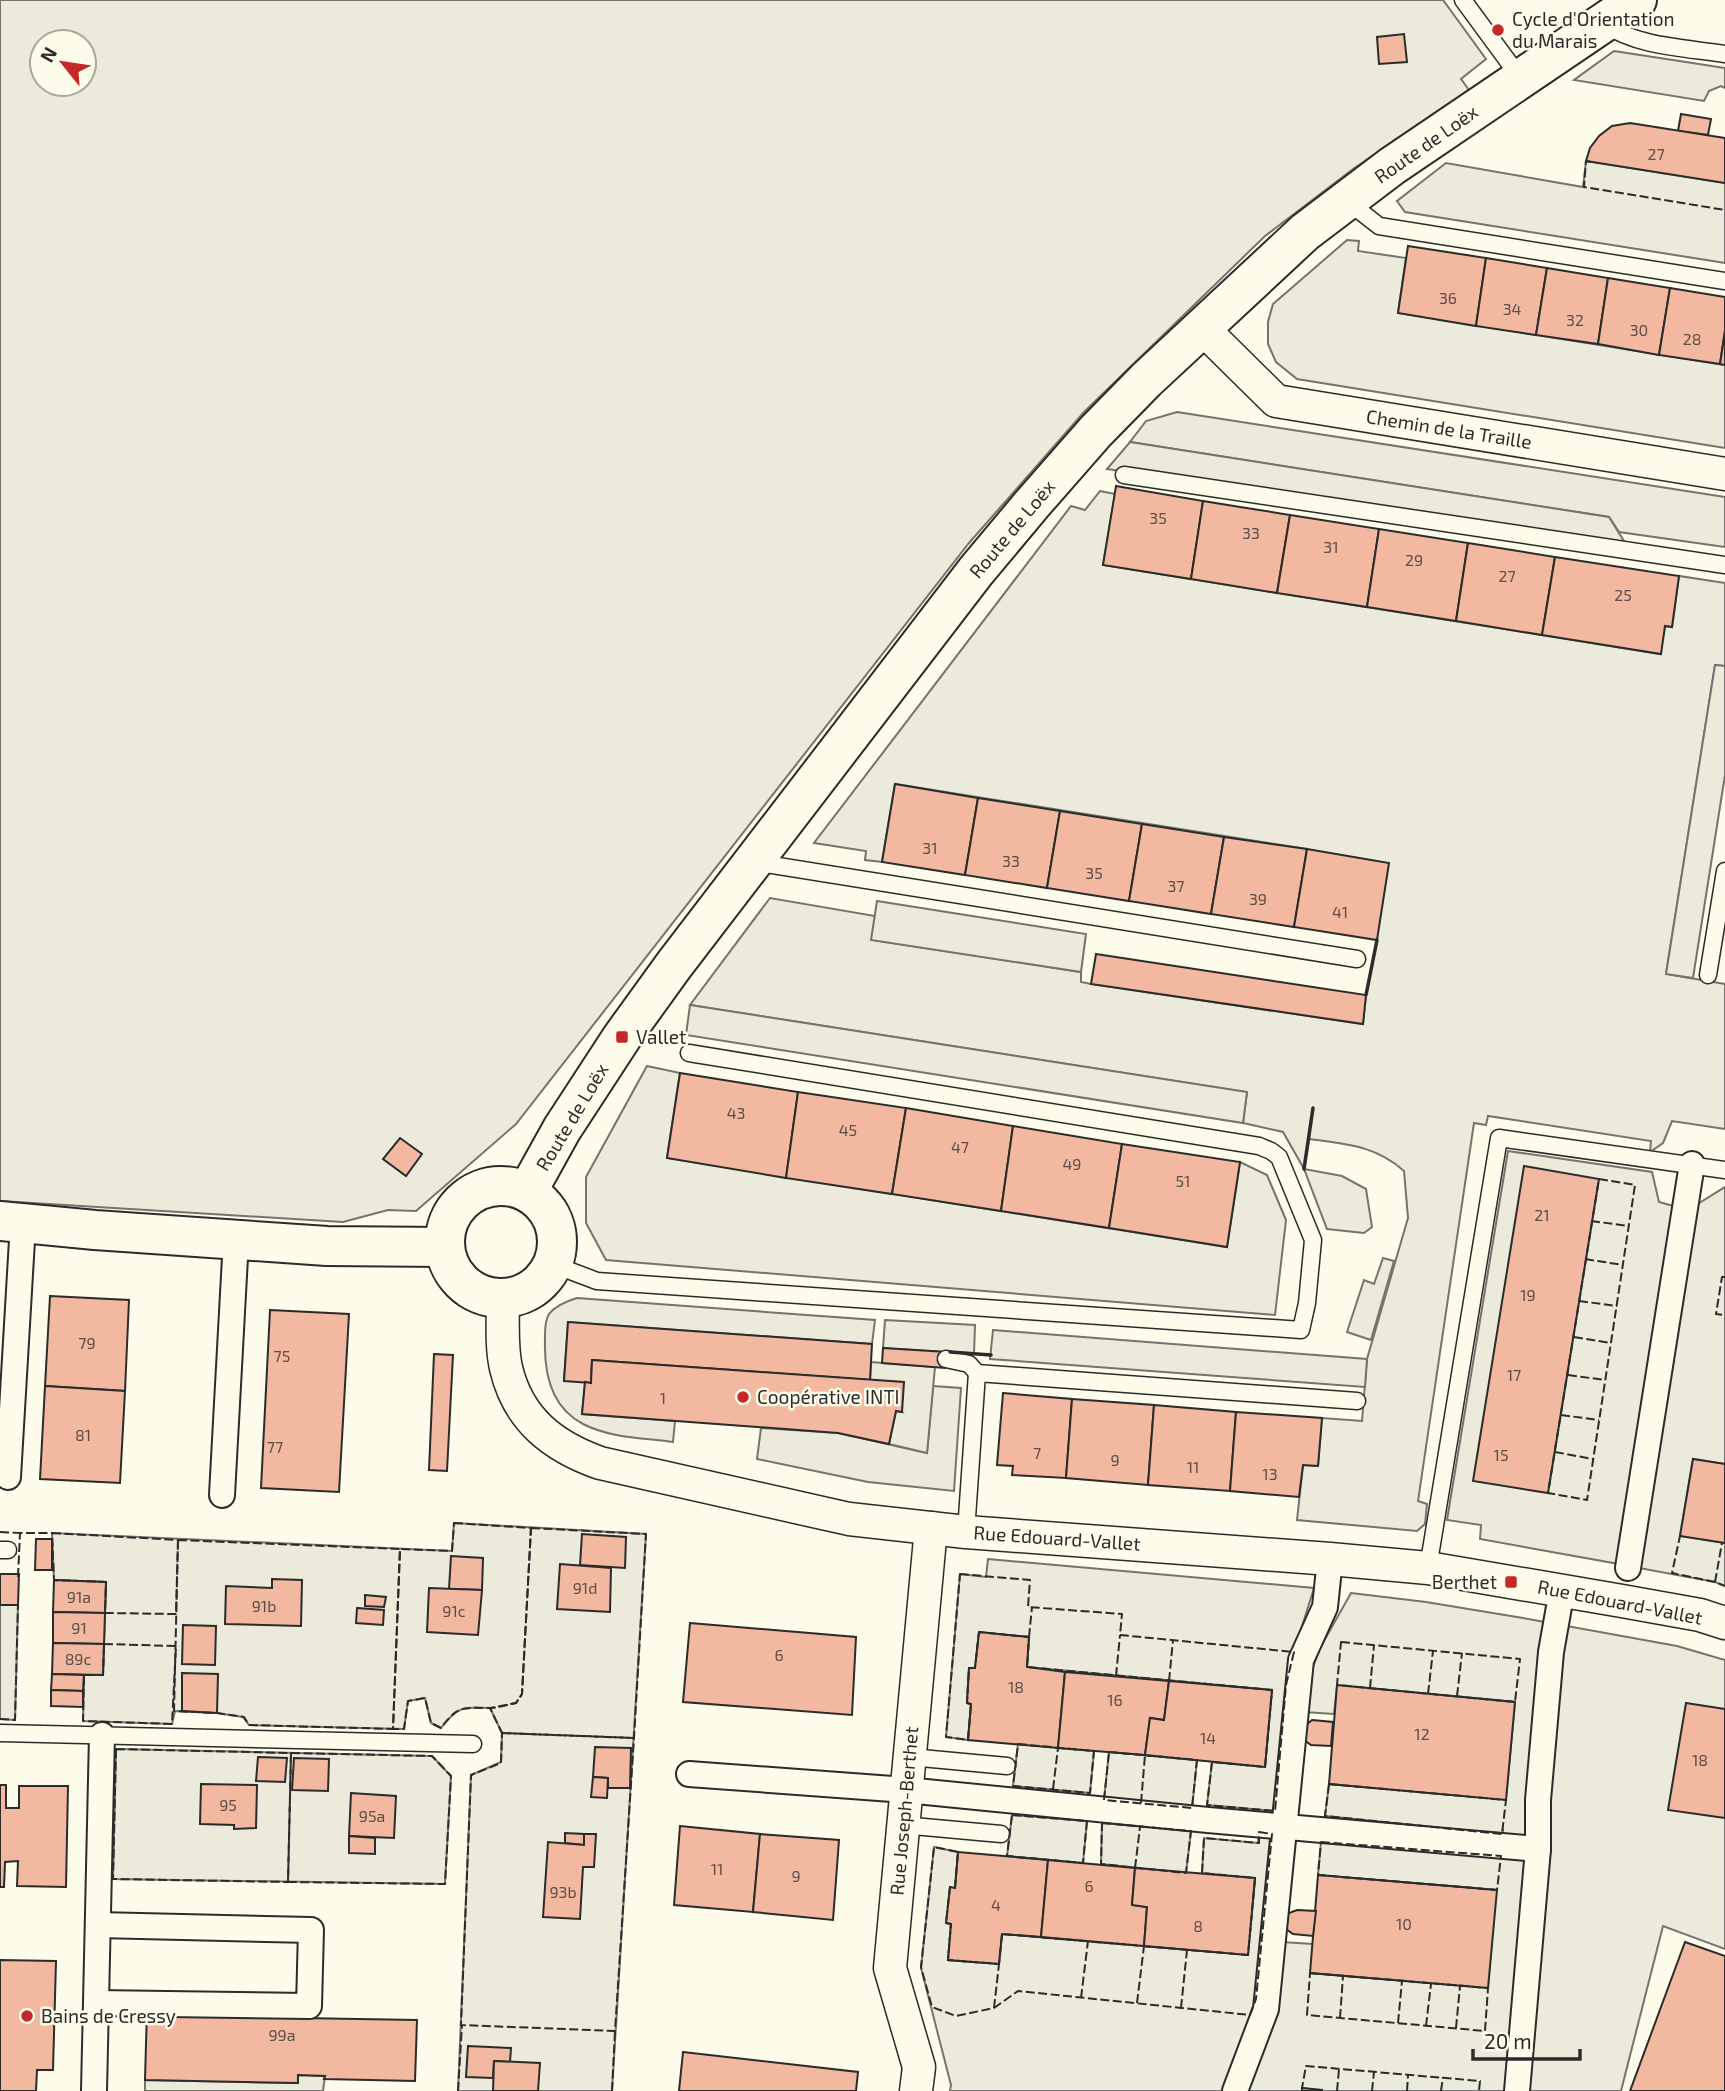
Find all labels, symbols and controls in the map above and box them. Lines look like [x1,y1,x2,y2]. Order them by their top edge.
place label: Cycle d'Orientation du Marais [1512,7,1675,52]
marker: Cycle d'Orientation du Marais [1490,22,1506,38]
north arrow [28,28,98,98]
text: N [34,43,61,66]
street label: Route de Loëx [1370,99,1482,188]
house number: 27 [1647,144,1665,163]
house number: 36 [1439,288,1457,307]
house number: 34 [1503,299,1522,318]
house number: 32 [1566,310,1584,329]
house number: 30 [1630,320,1648,339]
house number: 28 [1683,329,1701,348]
street label: Chemin de la Traille [1365,404,1534,453]
street label: Route de Loëx [964,475,1059,582]
house number: 35 [1149,508,1167,527]
house number: 33 [1242,523,1260,542]
house number: 31 [1323,537,1339,556]
house number: 29 [1405,550,1423,569]
house number: 27 [1498,566,1516,585]
house number: 25 [1614,585,1632,604]
house number: 31 [922,838,938,857]
house number: 33 [1002,851,1020,870]
house number: 35 [1085,863,1103,882]
house number: 37 [1167,876,1185,895]
house number: 39 [1249,889,1267,908]
house number: 41 [1332,902,1348,921]
place label: Vallet [636,1025,686,1048]
marker: Vallet [614,1029,630,1045]
street label: Route de Loëx [531,1059,613,1175]
house number: 43 [727,1103,745,1122]
house number: 45 [839,1120,857,1139]
house number: 47 [951,1137,969,1156]
house number: 49 [1063,1154,1082,1173]
house number: 51 [1176,1171,1190,1190]
house number: 21 [1534,1205,1550,1224]
house number: 19 [1520,1285,1536,1304]
house number: 79 [78,1333,96,1352]
house number: 75 [274,1346,290,1365]
house number: 17 [1507,1365,1521,1384]
place label: Coopérative INTI [757,1385,899,1408]
house number: 1 [660,1388,666,1407]
marker: Coopérative INTI [735,1389,751,1405]
house number: 81 [75,1425,91,1444]
house number: 77 [267,1437,283,1456]
house number: 7 [1033,1443,1041,1462]
house number: 15 [1494,1445,1508,1464]
house number: 9 [1110,1450,1120,1469]
house number: 11 [1187,1457,1199,1476]
house number: 13 [1262,1464,1278,1483]
street label: Rue Edouard-Vallet [973,1520,1141,1555]
place label: Berthet [1432,1570,1497,1593]
marker: Berthet [1503,1574,1519,1590]
street label: Rue Edouard-Vallet [1536,1574,1704,1629]
house number: 91d [573,1578,597,1597]
house number: 91a [67,1587,91,1606]
house number: 91b [252,1596,276,1615]
house number: 91c [442,1601,466,1620]
house number: 91 [71,1618,87,1637]
house number: 6 [774,1645,784,1664]
house number: 89c [65,1649,92,1668]
house number: 18 [1008,1677,1024,1696]
house number: 16 [1107,1690,1123,1709]
house number: 12 [1414,1724,1430,1743]
street label: Rue Joseph-Berthet [885,1725,922,1896]
house number: 14 [1200,1728,1216,1747]
house number: 18 [1692,1750,1708,1769]
house number: 95 [219,1795,237,1814]
house number: 95a [359,1806,385,1825]
house number: 11 [711,1859,723,1878]
house number: 9 [791,1866,801,1885]
house number: 6 [1084,1876,1094,1895]
house number: 93b [549,1882,577,1901]
house number: 4 [991,1895,1001,1914]
house number: 10 [1396,1914,1412,1933]
house number: 8 [1193,1916,1203,1935]
place label: Bains de Cressy [41,2004,176,2027]
marker: Bains de Cressy [19,2008,35,2024]
scale bar [1473,2018,1580,2062]
house number: 99a [268,2025,296,2044]
text: 20 m [1484,2028,1532,2053]

